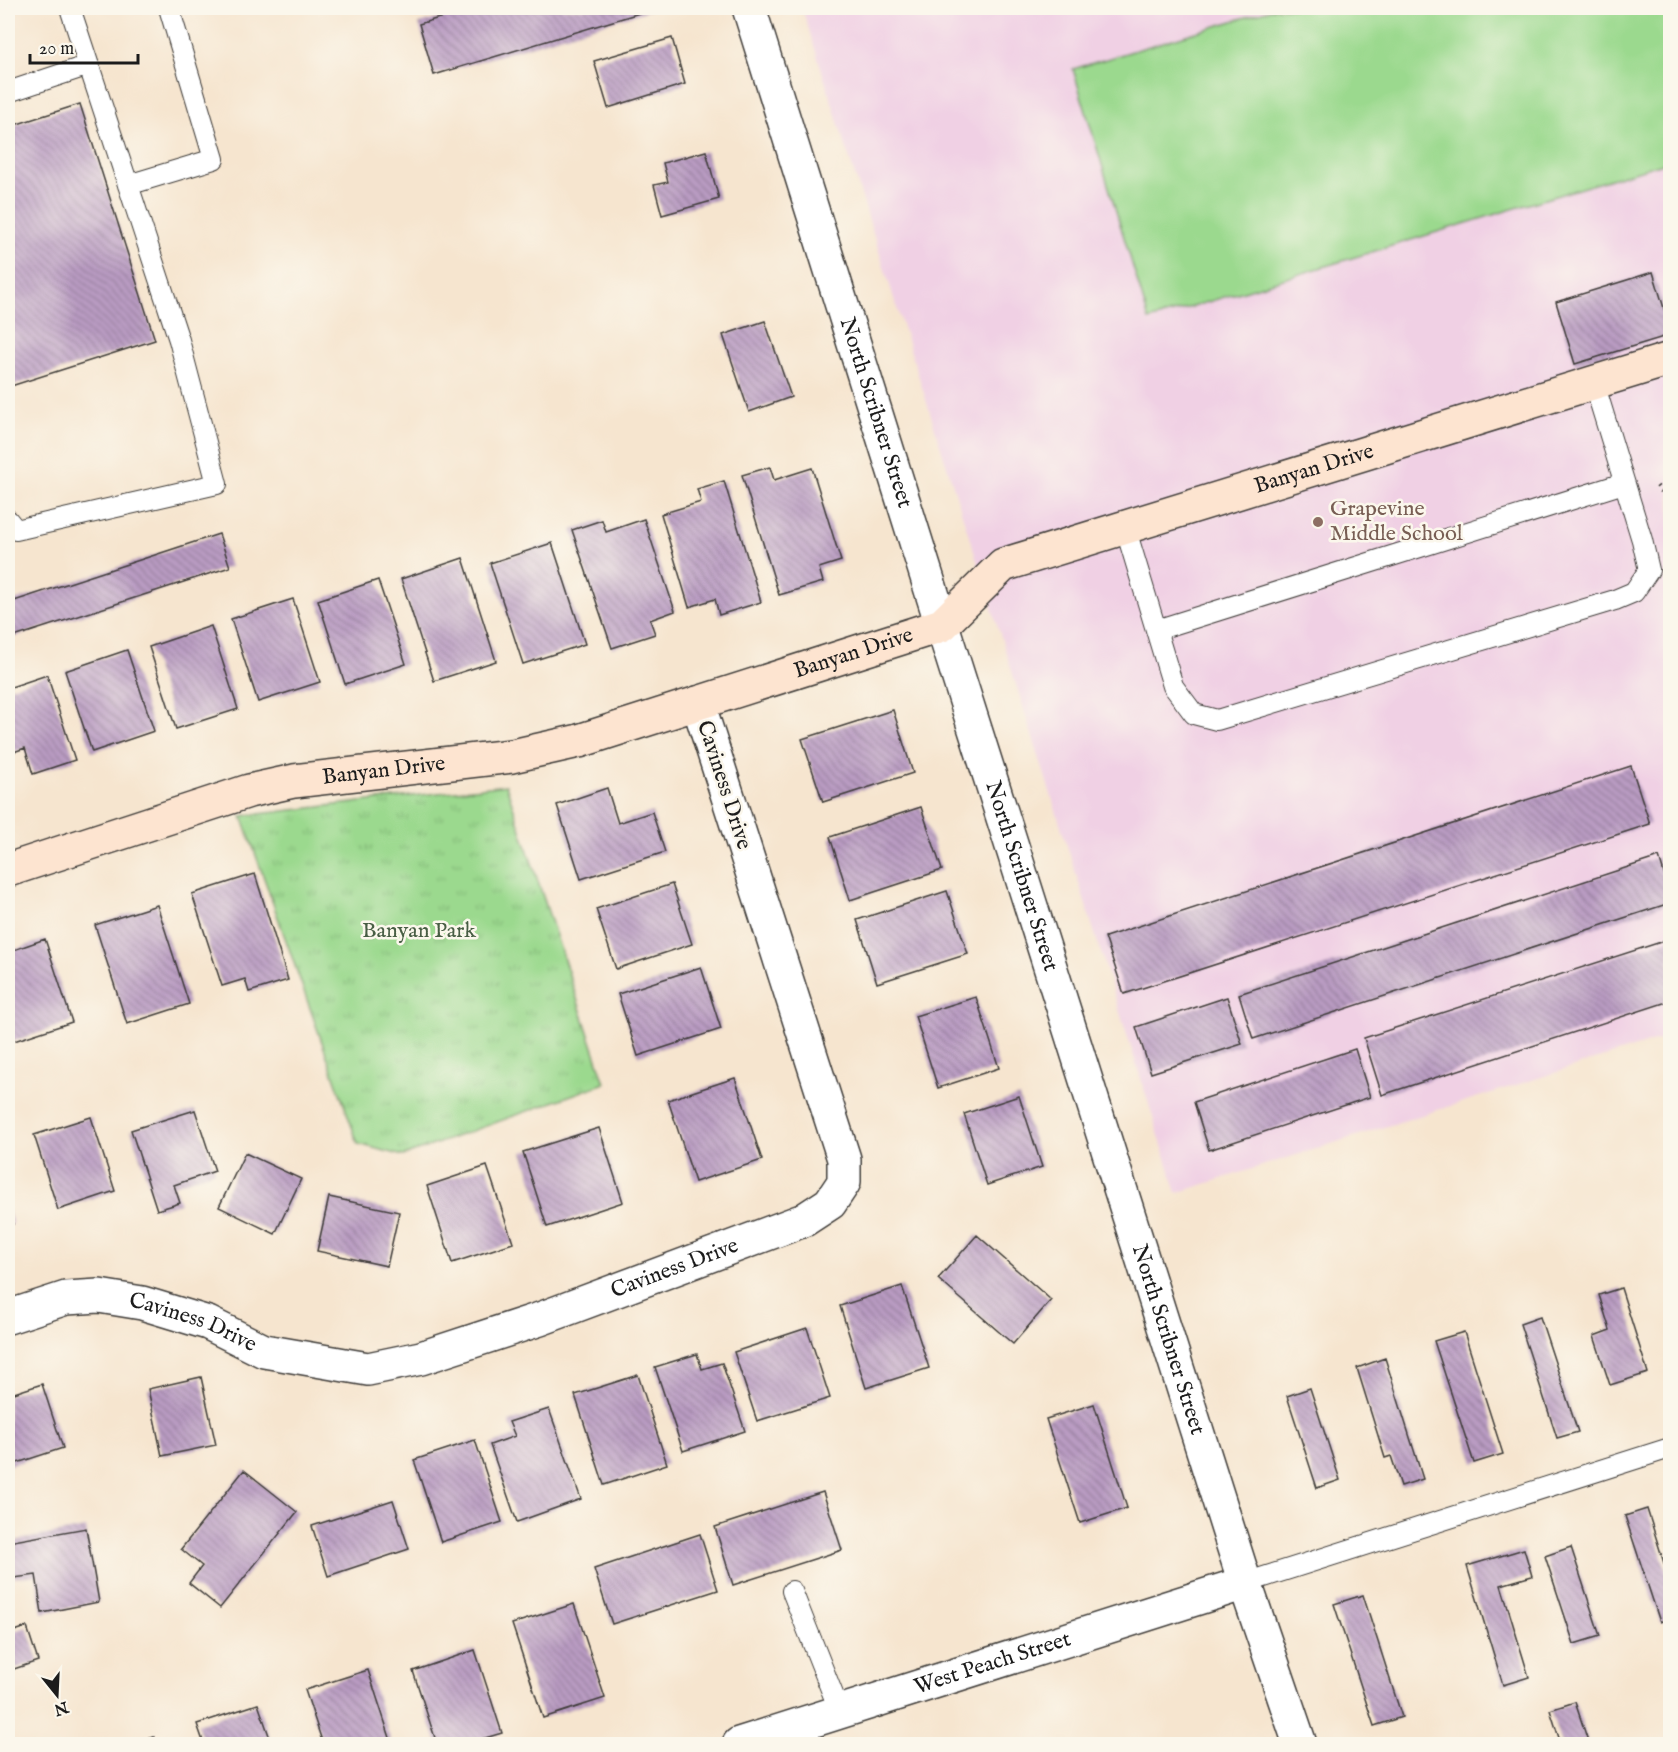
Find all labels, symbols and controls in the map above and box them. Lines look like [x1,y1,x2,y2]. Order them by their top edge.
scale bar [30,27,138,65]
text: 20 m [39,38,74,61]
street label: North Scribner Street [833,314,919,512]
street label: Banyan Drive [1251,437,1377,501]
place label: Grapevine Middle School [1330,495,1463,548]
marker: Grapevine Middle School [1311,515,1325,529]
street label: Banyan Drive [790,621,917,685]
street label: Caviness Drive [690,717,758,853]
street label: Banyan Drive [321,750,447,792]
street label: North Scribner Street [978,778,1065,975]
park label: Banyan Park [362,917,476,945]
street label: Caviness Drive [607,1232,742,1305]
street label: North Scribner Street [1125,1241,1211,1439]
street label: Caviness Drive [127,1287,261,1359]
street label: West Peach Street [911,1625,1075,1701]
north arrow [27,1665,87,1725]
text: N [51,1695,72,1719]

